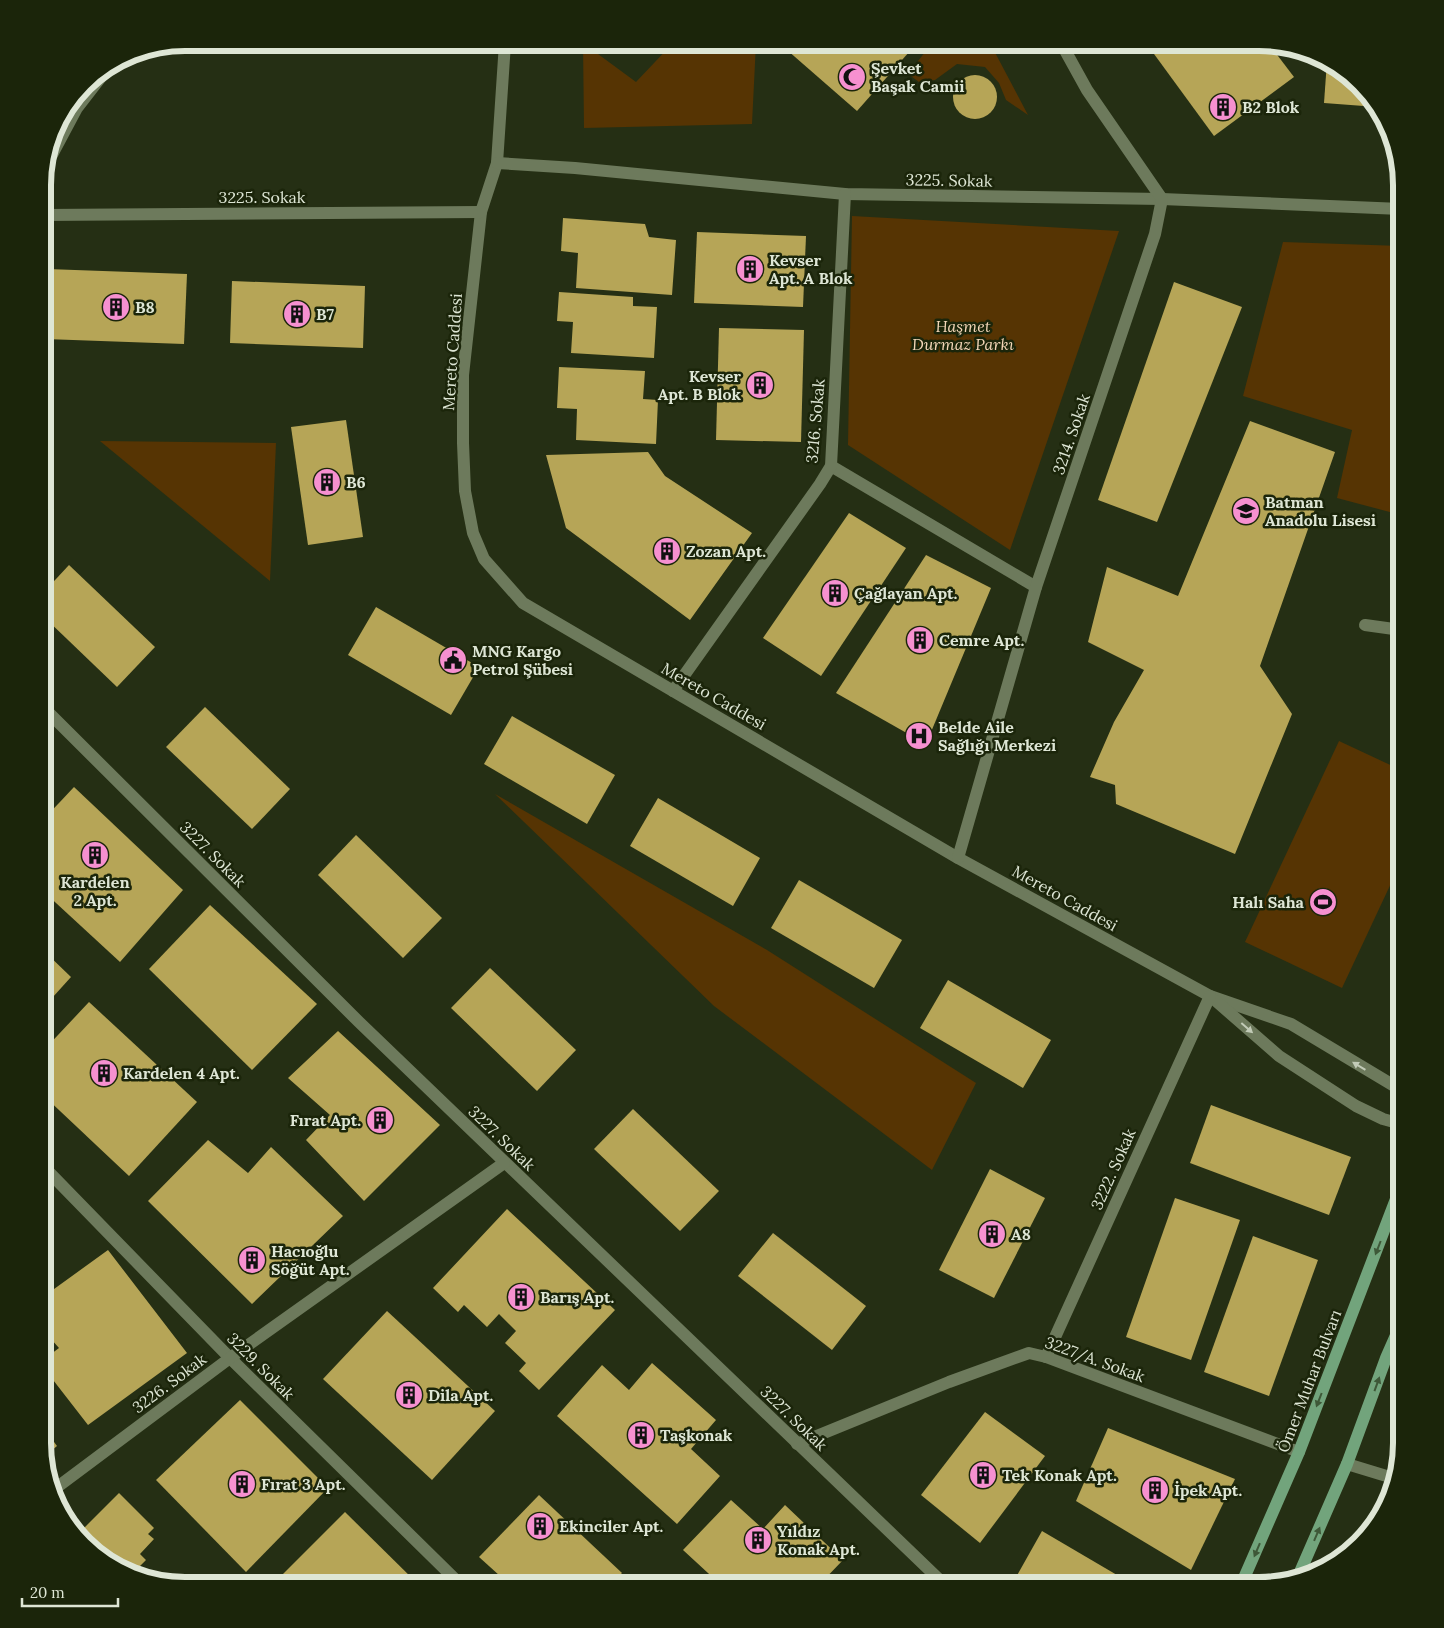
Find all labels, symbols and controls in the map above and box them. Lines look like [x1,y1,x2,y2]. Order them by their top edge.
place label: Şevket Başak Camii [871,58,964,96]
mosque icon: Şevket Başak Camii [837,62,867,92]
building icon: B2 Blok [1208,92,1238,122]
place label: B2 Blok [1242,97,1300,117]
street label: 3225. Sokak [905,169,993,191]
street label: 3225. Sokak [219,187,306,207]
place label: Kevser Apt. A Blok [769,250,853,288]
building icon: Kevser Apt. A Blok [735,254,765,284]
building icon: B8 [101,292,131,322]
street label: Mereto Caddesi [438,293,466,411]
place label: B8 [135,297,155,317]
building icon: B7 [282,299,312,329]
place label: B7 [316,304,335,324]
park label: Haşmet Durmaz Parkı [912,316,1014,354]
place label: Kevser Apt. B Blok [658,366,741,404]
building icon: Kevser Apt. B Blok [745,370,775,400]
street label: 3216. Sokak [801,378,829,464]
street label: 3214. Sokak [1048,391,1094,477]
building icon: B6 [312,467,342,497]
place label: B6 [346,472,366,492]
place label: Batman Anadolu Lisesi [1265,492,1376,530]
school or university icon: Batman Anadolu Lisesi [1231,496,1261,526]
building icon: Zozan Apt. [652,536,682,566]
place label: Zozan Apt. [686,541,766,561]
building icon: Çağlayan Apt. [820,578,850,608]
place label: Çağlayan Apt. [854,583,958,603]
building icon: Cemre Apt. [905,625,935,655]
place label: Cemre Apt. [939,630,1024,650]
place label: MNG Kargo Petrol Şübesi [472,641,573,679]
public building icon: MNG Kargo Petrol Şübesi [438,645,468,675]
street label: Mereto Caddesi [658,658,770,734]
place label: Belde Aile Sağlığı Merkezi [938,717,1056,755]
hospital icon: Belde Aile Sağlığı Merkezi [904,721,934,751]
street label: 3227. Sokak [176,817,250,891]
building icon: Kardelen 2 Apt. [80,840,110,870]
street label: Mereto Caddesi [1009,861,1121,935]
place label: Kardelen 2 Apt. [60,872,130,910]
sports icon: Halı Saha [1308,887,1338,917]
place label: Halı Saha [1232,892,1305,912]
one-way arrow [1240,1022,1252,1034]
building icon: Kardelen 4 Apt. [89,1058,119,1088]
one-way arrow [1353,1061,1366,1070]
place label: Kardelen 4 Apt. [123,1063,240,1083]
street label: 3227. Sokak [465,1101,540,1175]
building icon: Fırat Apt. [365,1105,395,1135]
place label: Fırat Apt. [290,1110,361,1130]
street label: 3222. Sokak [1086,1125,1140,1213]
building icon: A8 [977,1219,1007,1249]
place label: A8 [1011,1224,1031,1244]
place label: Hacıoğlu Söğüt Apt. [271,1241,350,1279]
one-way arrow [1374,1241,1382,1256]
building icon: Hacıoğlu Söğüt Apt. [237,1245,267,1275]
building icon: Barış Apt. [506,1282,536,1312]
place label: Barış Apt. [540,1287,615,1307]
street label: Ömer Muhar Bulvarı [1273,1307,1345,1455]
street label: 3229. Sokak [223,1328,299,1404]
street label: 3227/A. Sokak [1042,1332,1148,1387]
street label: 3226. Sokak [128,1348,210,1417]
one-way arrow [1374,1376,1381,1391]
building icon: Dila Apt. [394,1380,424,1410]
street label: 3227. Sokak [757,1381,832,1455]
place label: Dila Apt. [428,1385,494,1405]
one-way arrow [1315,1393,1323,1408]
building icon: Taşkonak [626,1420,656,1450]
place label: Taşkonak [660,1425,733,1445]
building icon: Tek Konak Apt. [968,1460,998,1490]
place label: Tek Konak Apt. [1002,1465,1117,1485]
building icon: Fırat 3 Apt. [227,1469,257,1499]
place label: Fırat 3 Apt. [261,1474,346,1494]
building icon: İpek Apt. [1140,1475,1170,1505]
place label: İpek Apt. [1174,1480,1242,1500]
building icon: Ekinciler Apt. [525,1511,555,1541]
place label: Ekinciler Apt. [559,1516,664,1536]
place label: Yıldız Konak Apt. [777,1521,860,1559]
building icon: Yıldız Konak Apt. [743,1525,773,1555]
one-way arrow [1313,1527,1321,1541]
one-way arrow [1252,1543,1260,1557]
scale bar [22,1576,119,1608]
text: 20 m [30,1583,65,1602]

